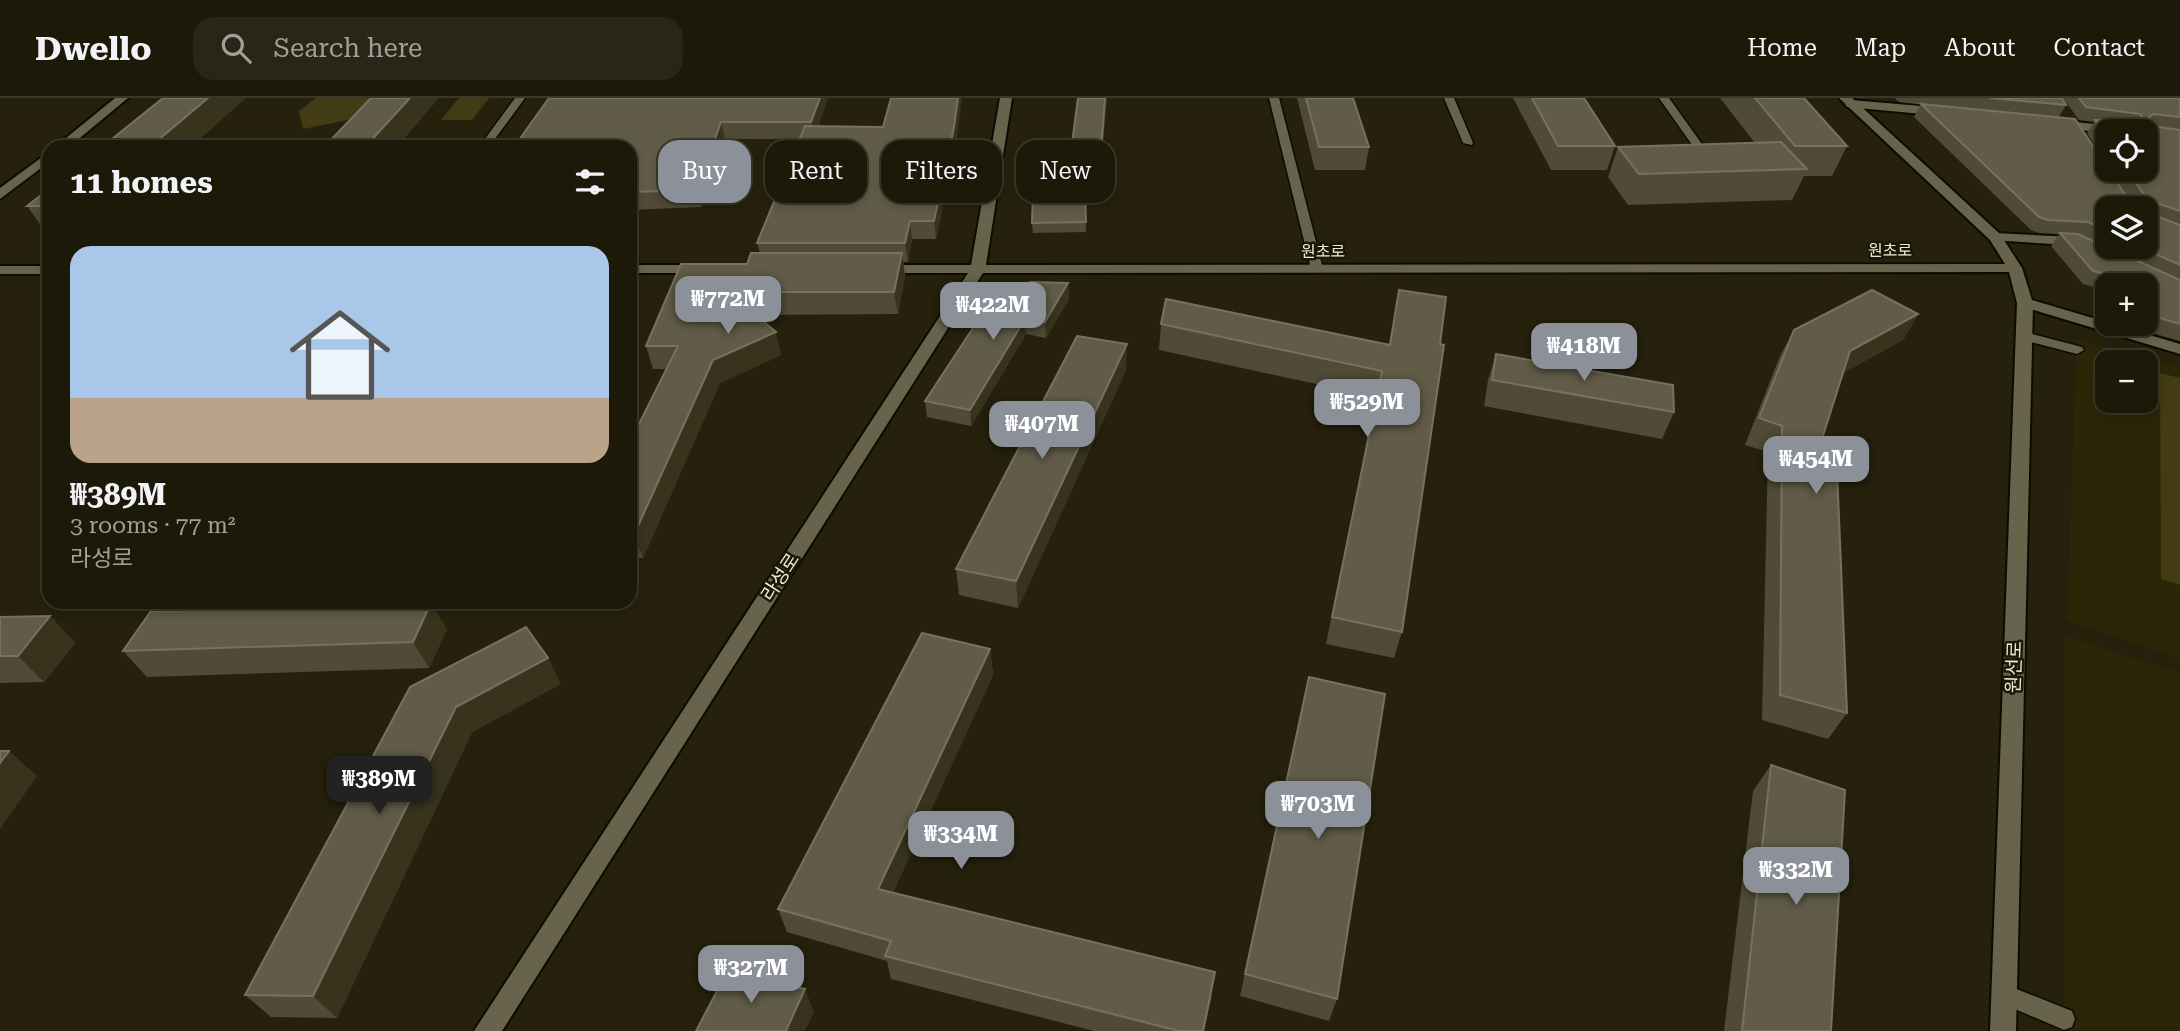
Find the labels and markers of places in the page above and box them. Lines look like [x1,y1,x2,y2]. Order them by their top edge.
pin: ₩772M [679,276,777,336]
pin: ₩422M [944,282,1042,342]
pin: ₩418M [1535,324,1633,383]
pin: ₩529M [1318,380,1416,439]
pin: ₩407M [993,402,1091,461]
pin: ₩454M [1767,436,1865,496]
pin: ₩389M [330,756,428,816]
pin: ₩703M [1269,782,1367,841]
pin: ₩334M [912,812,1010,871]
pin: ₩332M [1747,848,1845,907]
pin: ₩327M [702,946,800,1005]

